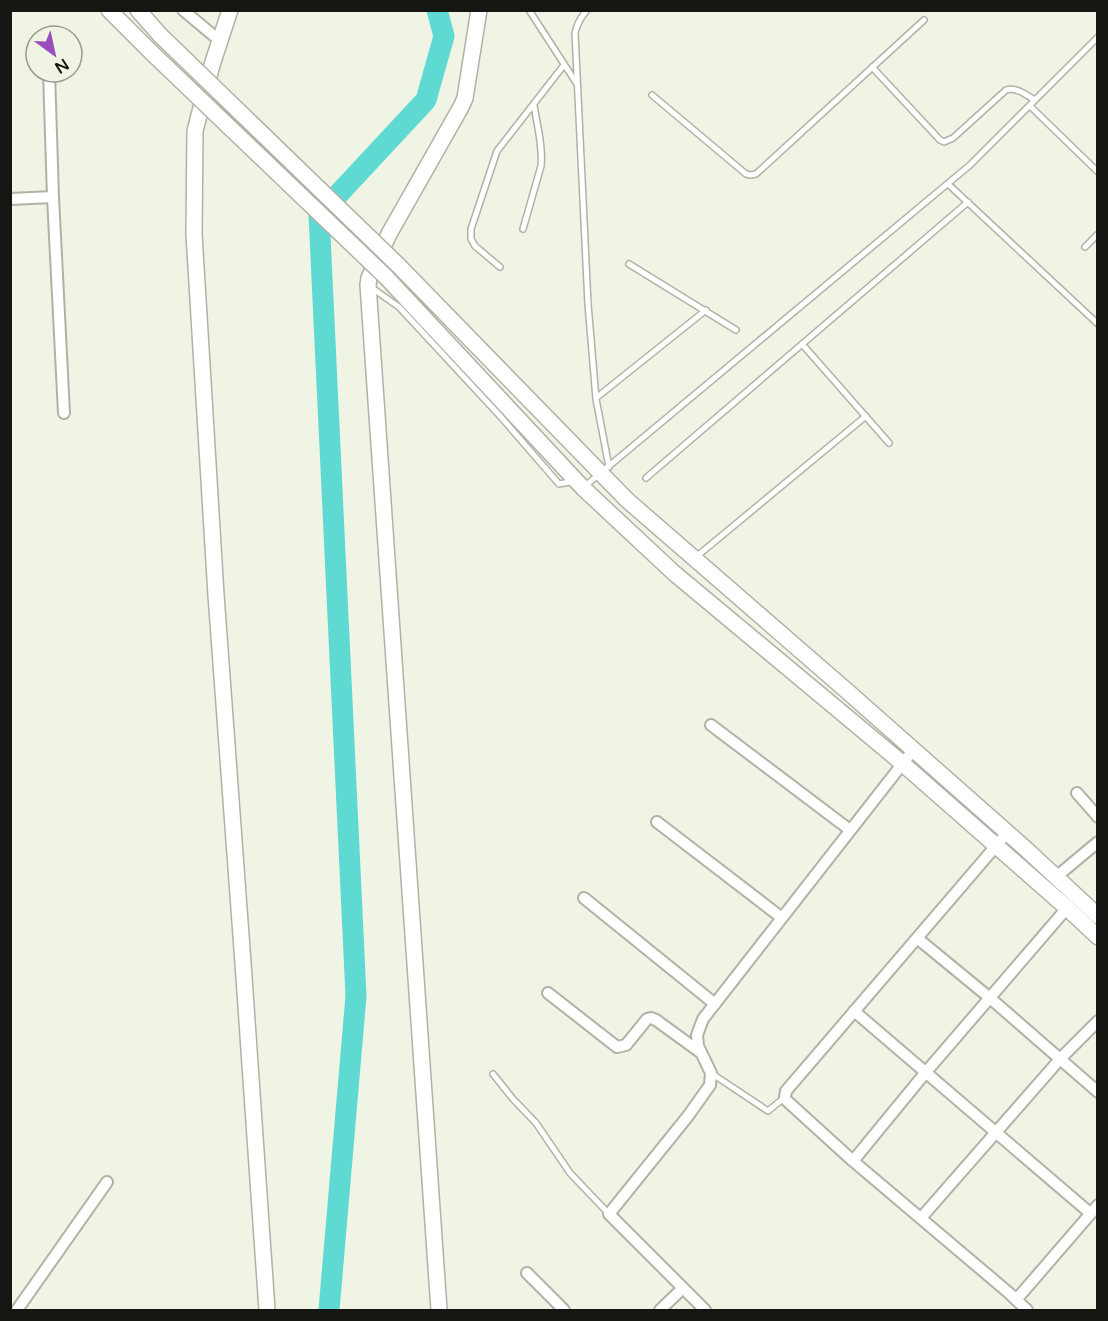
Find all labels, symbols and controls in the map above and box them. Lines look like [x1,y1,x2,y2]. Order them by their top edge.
north arrow [24,24,84,84]
text: N [51,54,72,78]

